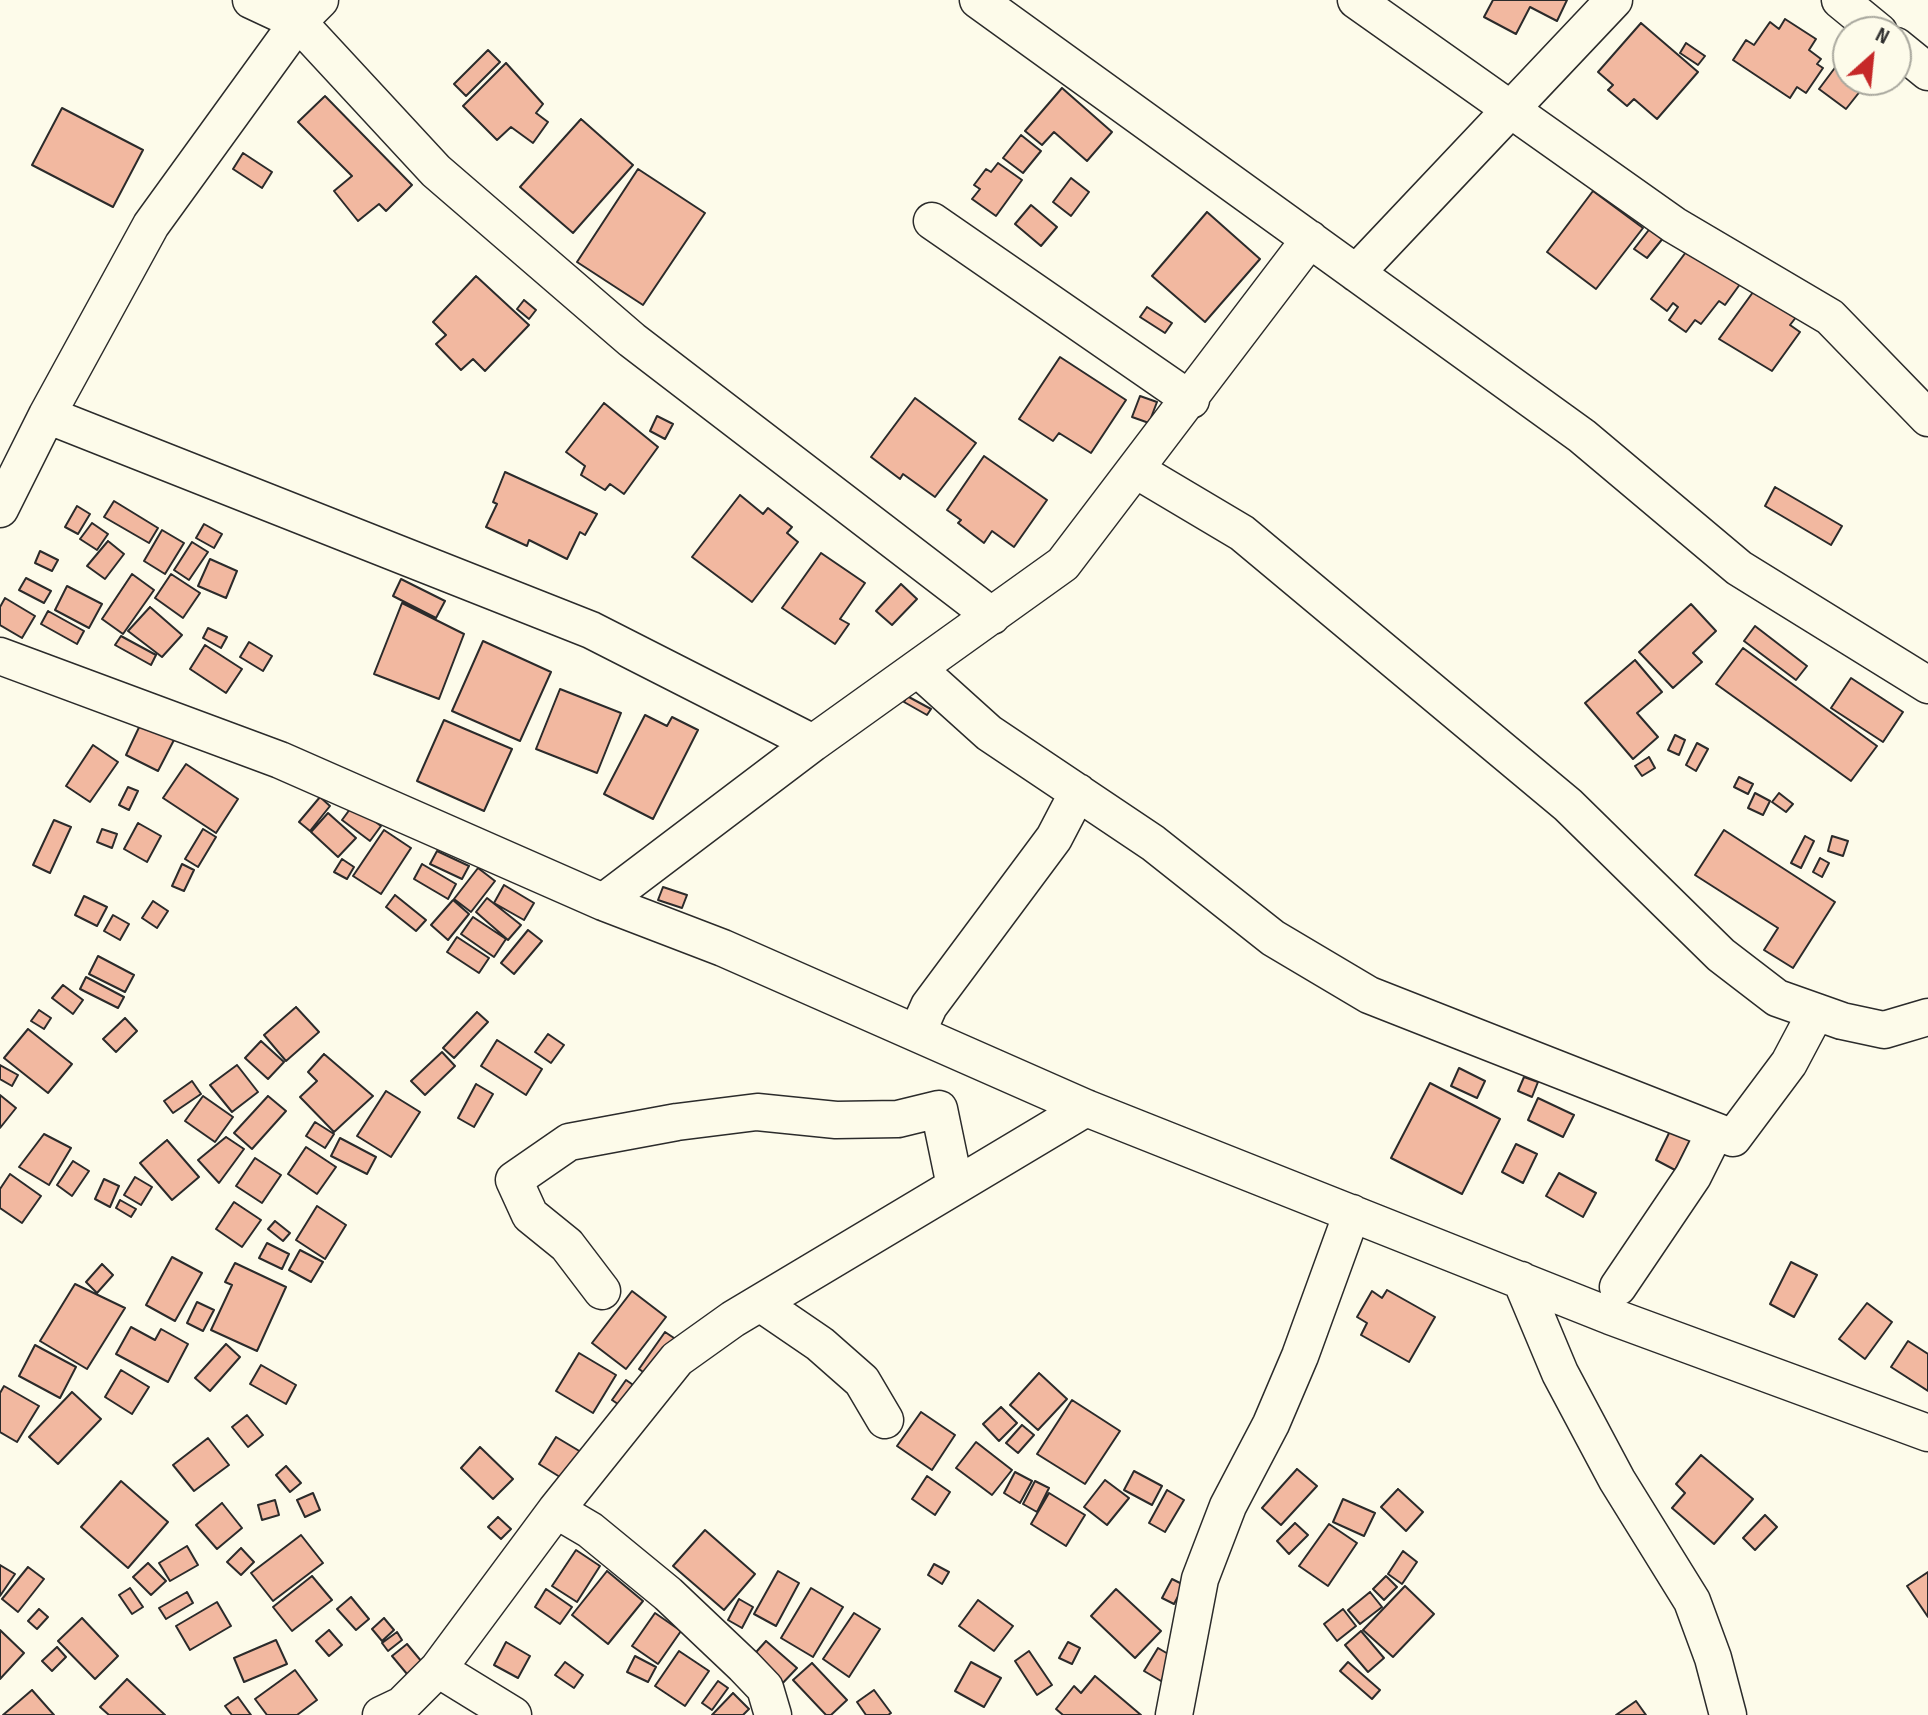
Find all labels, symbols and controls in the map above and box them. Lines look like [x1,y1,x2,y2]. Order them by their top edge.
north arrow [1832,16,1912,96]
text: N [1871,21,1894,51]

